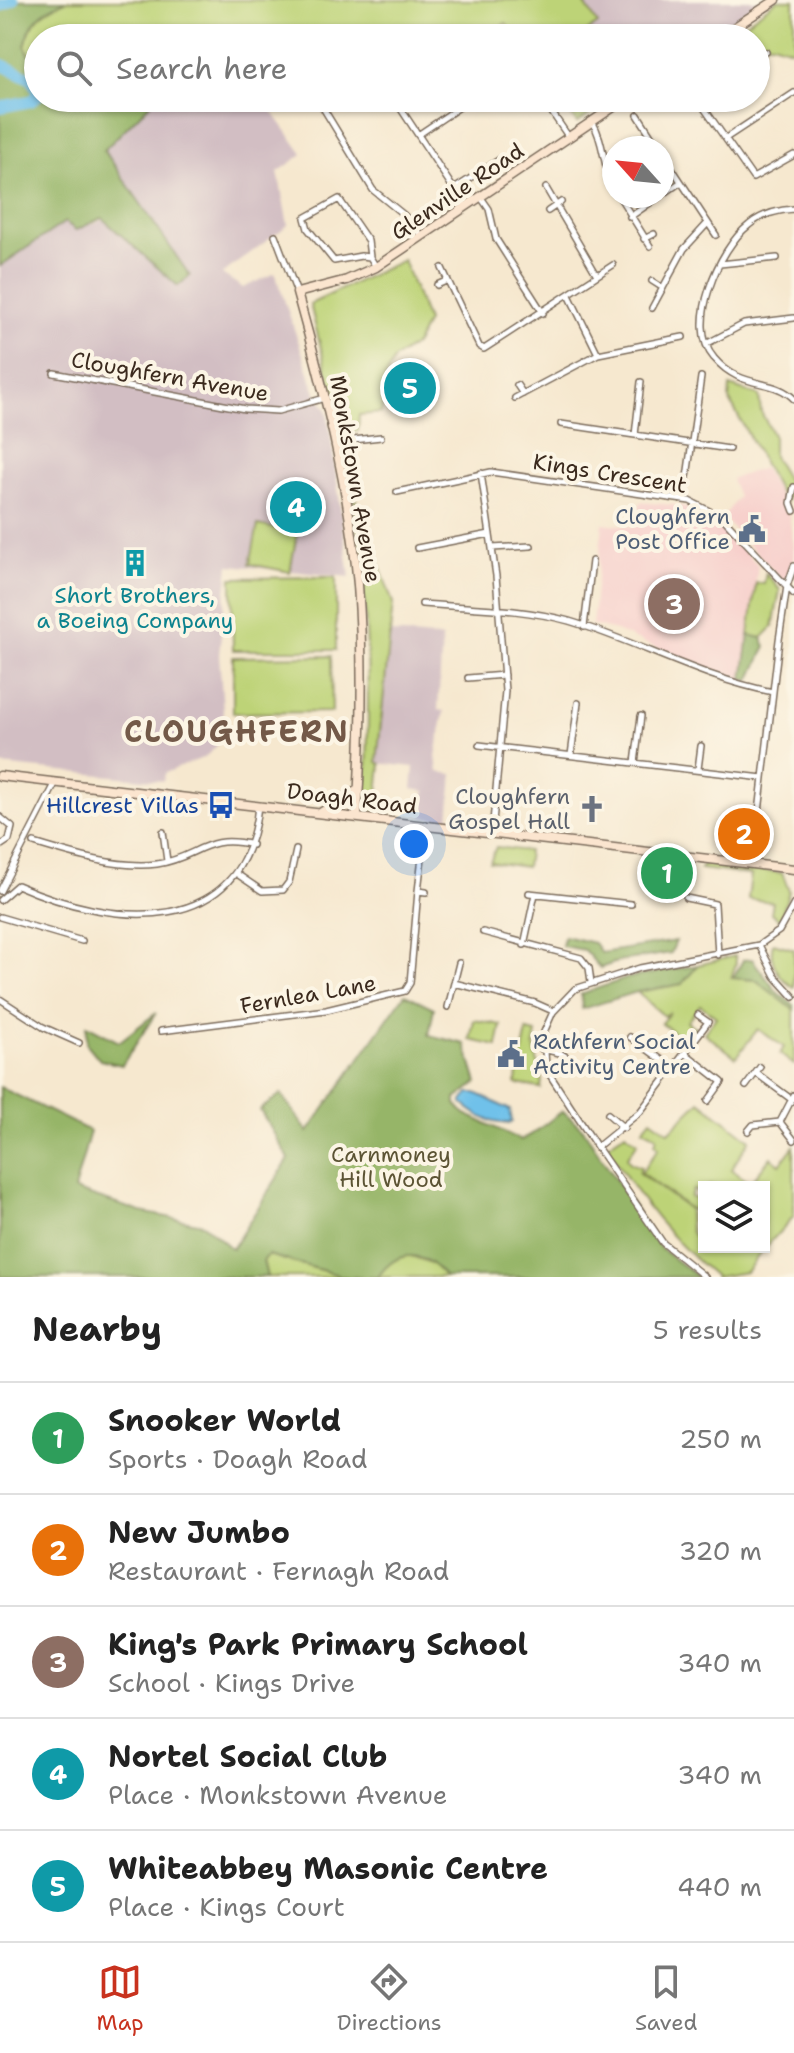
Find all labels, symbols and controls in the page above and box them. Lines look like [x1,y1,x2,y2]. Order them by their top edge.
search box [24,24,770,112]
icon: search [52,46,96,90]
text: Search here [116,48,287,89]
street label: Glenville Road [385,136,529,247]
north arrow [602,136,674,208]
street label: Cloughfern Avenue [69,345,271,408]
pin: 5 [384,358,436,418]
street label: Monkstown Avenue [323,373,388,585]
street label: Kings Crescent [531,447,689,500]
pin: 4 [270,477,322,537]
place label: Cloughfern Post Office [615,502,730,556]
public building icon: Cloughfern Post Office [737,514,767,544]
building icon: Short Brothers, a Boeing Company [120,548,150,578]
pin: 3 [648,574,700,634]
place label: Short Brothers, a Boeing Company [37,581,233,635]
district label: CLOUGHFERN [124,711,350,752]
street label: Doagh Road [285,776,419,821]
place label: Cloughfern Gospel Hall [448,782,570,836]
bus stop icon: Hillcrest Villas [206,790,236,820]
place label: Hillcrest Villas [46,791,199,820]
church icon: Cloughfern Gospel Hall [577,794,607,824]
pin: 2 [718,804,770,864]
your location [394,824,434,864]
pin: 1 [641,843,693,903]
street label: Fernlea Lane [238,968,378,1021]
place label: Rathfern Social Activity Centre [533,1027,696,1081]
public building icon: Rathfern Social Activity Centre [496,1039,526,1069]
park label: Carnmoney Hill Wood [331,1140,451,1194]
map controls [698,1181,770,1253]
button: layers [698,1181,770,1253]
text: Nearby [32,1306,162,1352]
text: 5 results [653,1312,762,1347]
text: Snooker World [108,1400,341,1441]
text: 1 [52,1421,64,1456]
text: 250 m [679,1421,762,1456]
text: Sports · Doagh Road [108,1441,367,1476]
text: New Jumbo [108,1512,290,1553]
text: 2 [49,1533,67,1568]
text: 320 m [679,1533,762,1568]
text: Restaurant · Fernagh Road [108,1553,449,1588]
text: King's Park Primary School [108,1624,528,1665]
text: 3 [49,1645,67,1680]
text: 340 m [677,1645,762,1680]
text: School · Kings Drive [108,1665,355,1700]
text: Nortel Social Club [108,1736,387,1777]
text: 4 [49,1757,67,1792]
text: 340 m [677,1757,762,1792]
text: Place · Monkstown Avenue [108,1777,448,1812]
text: Whiteabbey Masonic Centre [108,1848,548,1889]
text: 5 [50,1869,66,1904]
text: 440 m [677,1869,762,1904]
text: Place · Kings Court [108,1889,345,1924]
tab: Map [97,1960,144,2037]
tab: Directions [337,1960,442,2037]
tab: Saved [635,1960,697,2037]

